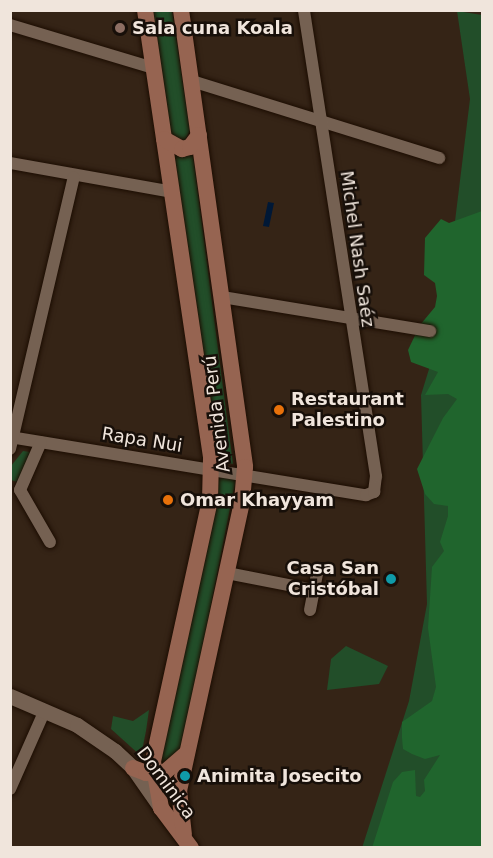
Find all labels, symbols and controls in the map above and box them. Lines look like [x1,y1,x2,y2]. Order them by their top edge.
place label: Sala cuna Koala [132,17,293,39]
marker: Sala cuna Koala [113,21,127,35]
street label: Michel Nash Saéz [335,169,379,329]
street label: Avenida Perú [199,354,235,474]
place label: Restaurant Palestino [291,389,404,432]
marker: Restaurant Palestino [272,403,286,417]
street label: Rapa Nui [100,423,184,457]
place label: Omar Khayyam [180,489,334,511]
marker: Omar Khayyam [161,493,175,507]
place label: Casa San Cristóbal [287,558,379,600]
marker: Casa San Cristóbal [384,572,398,586]
street label: Dominica [132,743,200,823]
place label: Animita Josecito [197,765,362,787]
marker: Animita Josecito [178,769,192,783]

